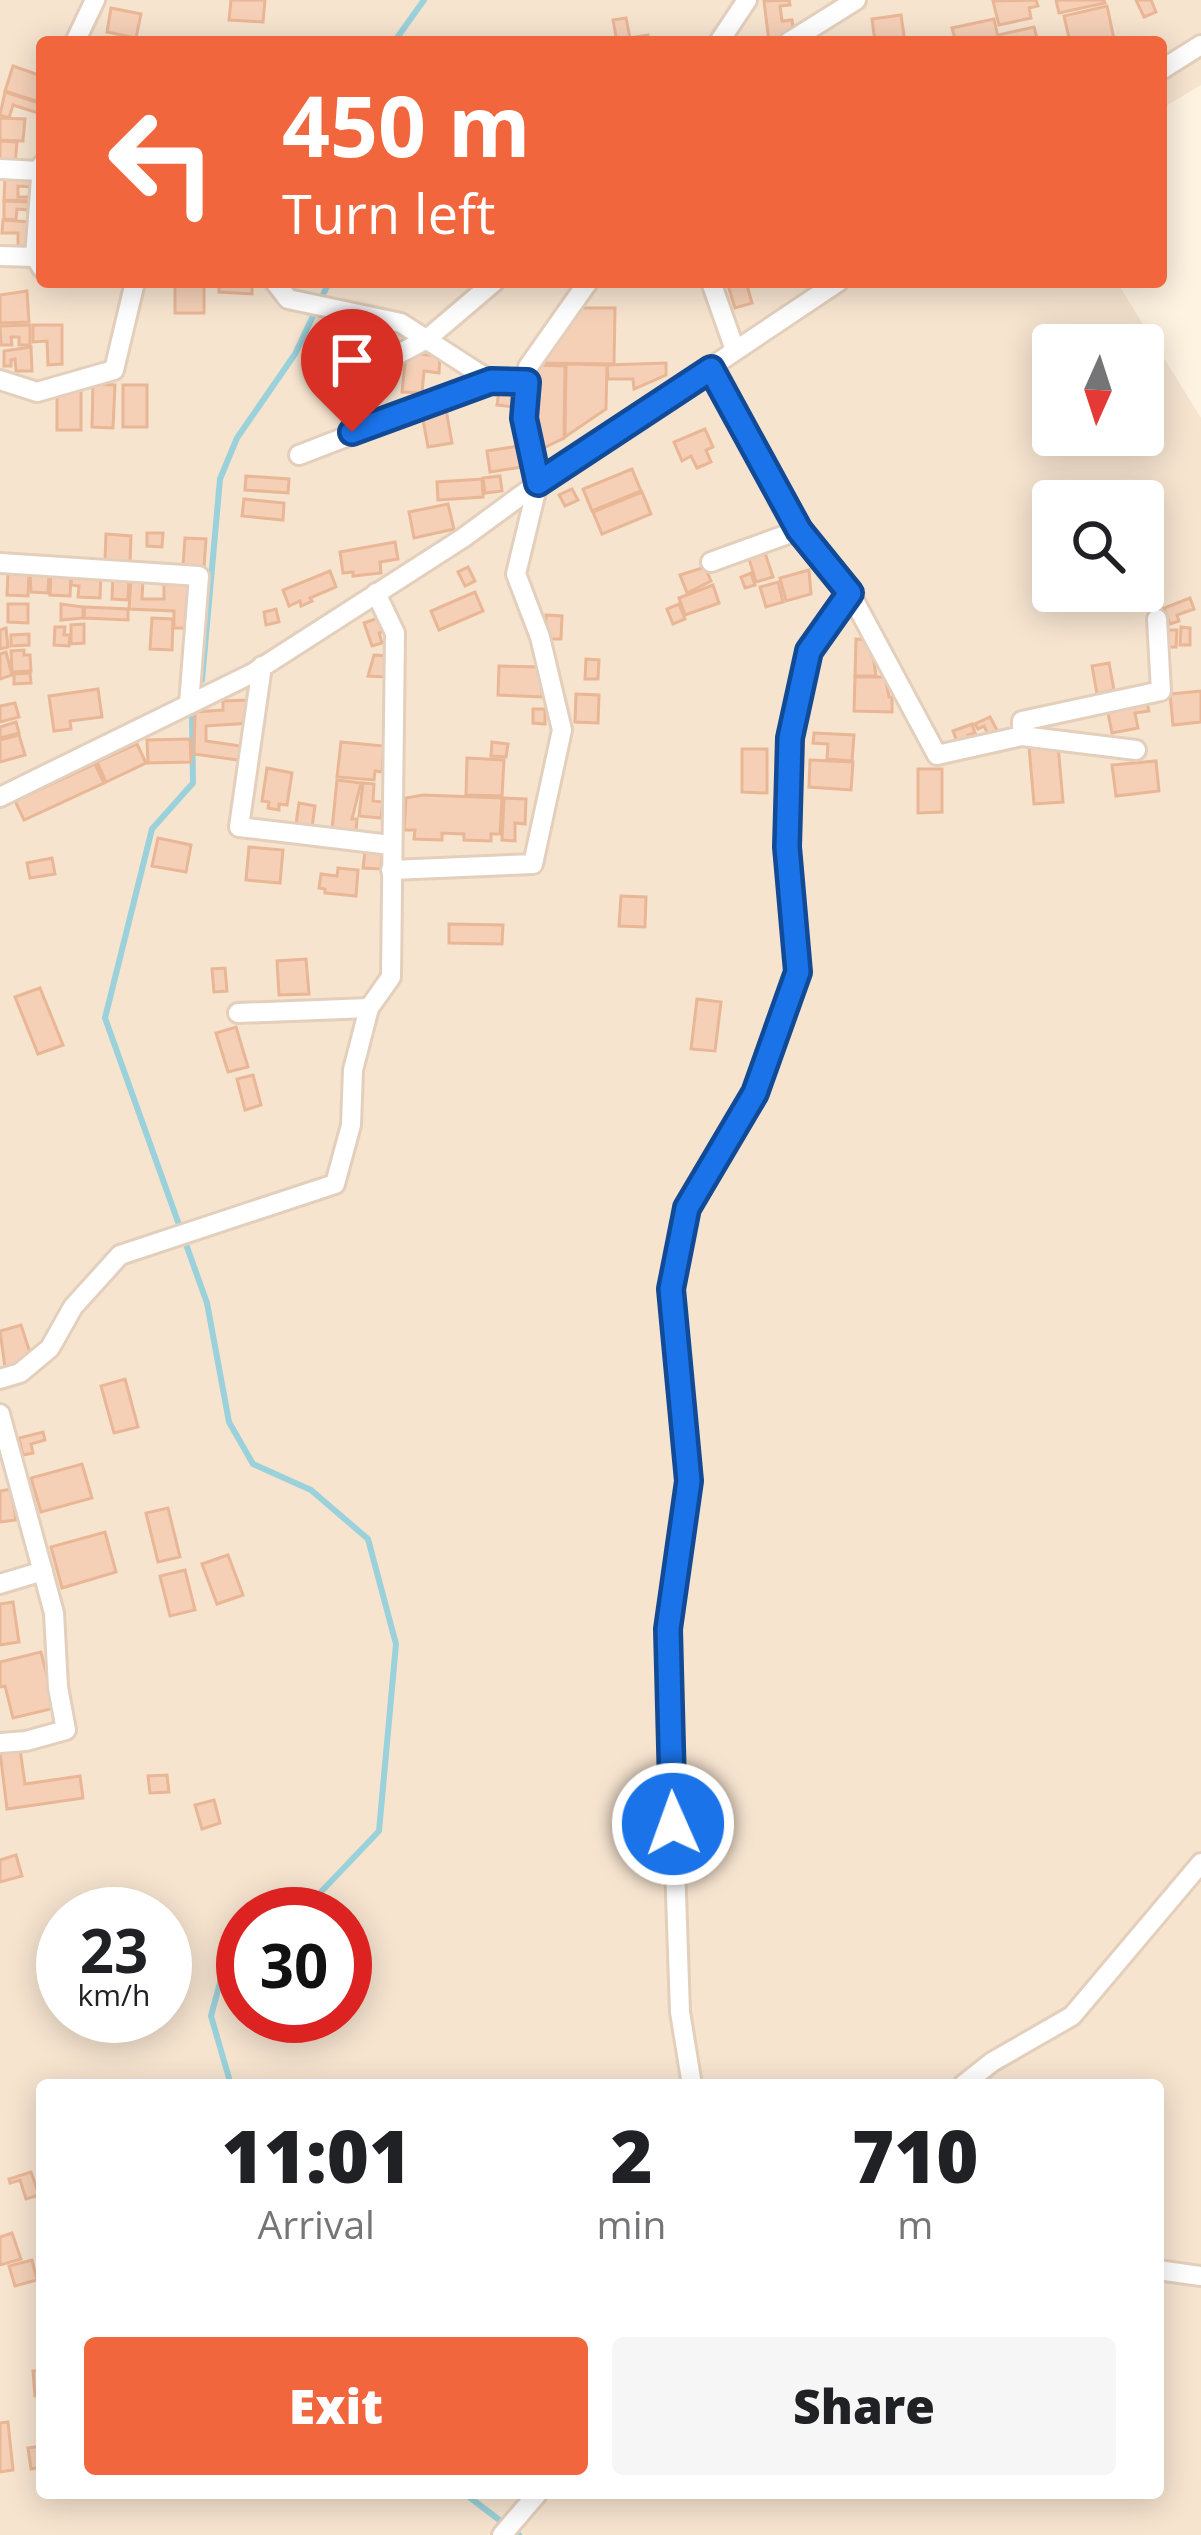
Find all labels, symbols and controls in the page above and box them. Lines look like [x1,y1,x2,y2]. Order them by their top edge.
text: 450 m [282,67,530,182]
icon: left [84,84,240,240]
text: Turn left [282,176,495,250]
pin [301,309,403,432]
north arrow [1032,324,1164,456]
map controls [1032,324,1164,612]
icon: arrive [319,327,385,393]
button: search [1032,480,1164,612]
position arrow [610,1761,736,1887]
speed limit sign: 30 [216,1887,372,2043]
text: 23 [80,1909,148,1991]
text: km/h [78,1974,150,2015]
text: 11:01 [222,2106,411,2204]
text: 2 [610,2106,653,2204]
text: 710 [852,2106,979,2204]
text: Arrival [258,2197,375,2250]
text: min [597,2197,666,2250]
text: m [897,2197,933,2250]
button: Exit [84,2337,588,2475]
button: Share [612,2337,1116,2475]

